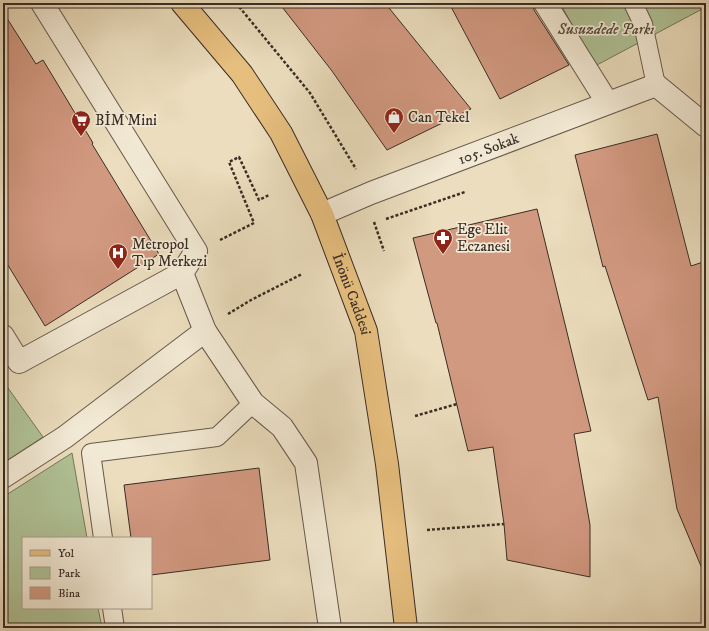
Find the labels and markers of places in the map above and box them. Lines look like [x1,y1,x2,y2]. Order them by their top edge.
shop icon: Can Tekel [383,106,405,134]
place label: Can Tekel [408,108,470,127]
supermarket icon: BİM Mini [70,109,92,137]
place label: BİM Mini [95,111,157,130]
place label: Ege Elit Eczanesi [457,220,510,256]
pharmacy icon: Ege Elit Eczanesi [432,227,454,255]
place label: Metropol Tıp Merkezi [132,235,207,271]
hospital icon: Metropol Tıp Merkezi [107,242,129,270]

